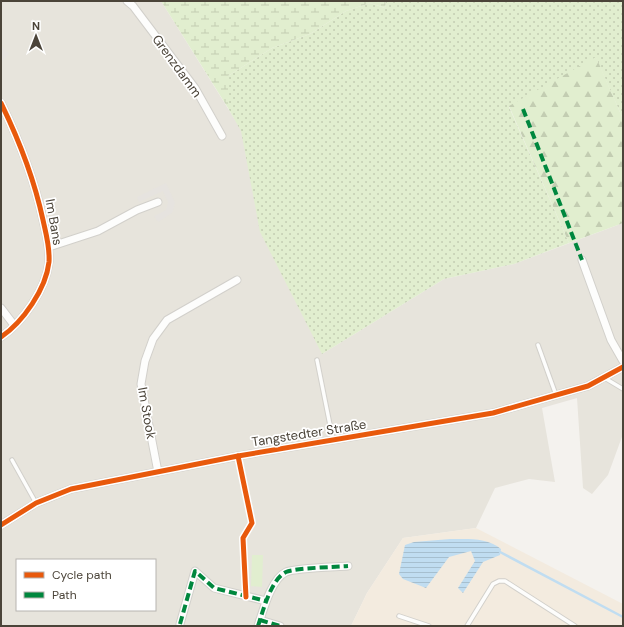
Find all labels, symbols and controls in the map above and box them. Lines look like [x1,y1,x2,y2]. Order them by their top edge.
north arrow [16,16,56,56]
text: N [32,19,40,33]
street label: Grenzdamm [148,31,206,101]
street label: Im Bans [42,197,66,247]
street label: Im Stook [134,386,160,441]
street label: Tangstedter Straße [251,416,367,450]
legend [16,559,156,611]
text: Cycle path [52,567,112,583]
text: Path [52,587,77,603]

